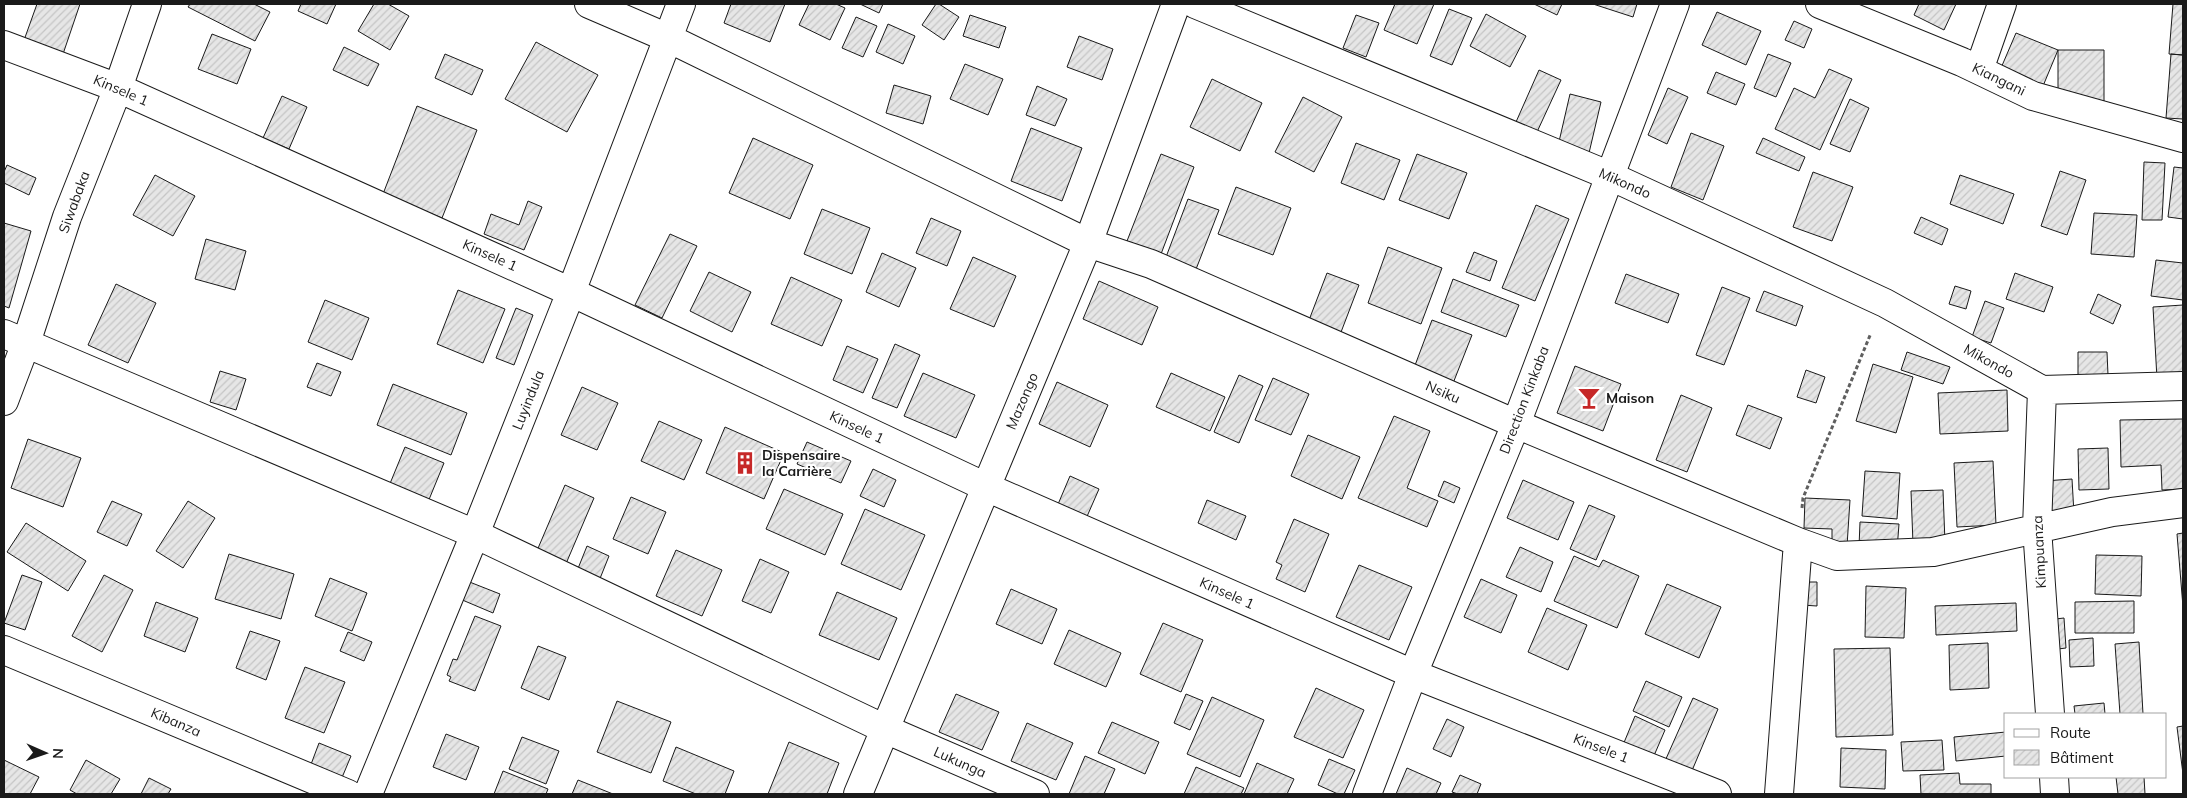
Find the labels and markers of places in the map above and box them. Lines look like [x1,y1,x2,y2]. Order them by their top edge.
bar icon: Maison [1576,385,1602,411]
place label: Maison [1606,389,1654,407]
place label: Dispensaire la Carrière [762,446,841,480]
building icon: Dispensaire la Carrière [732,450,758,476]

